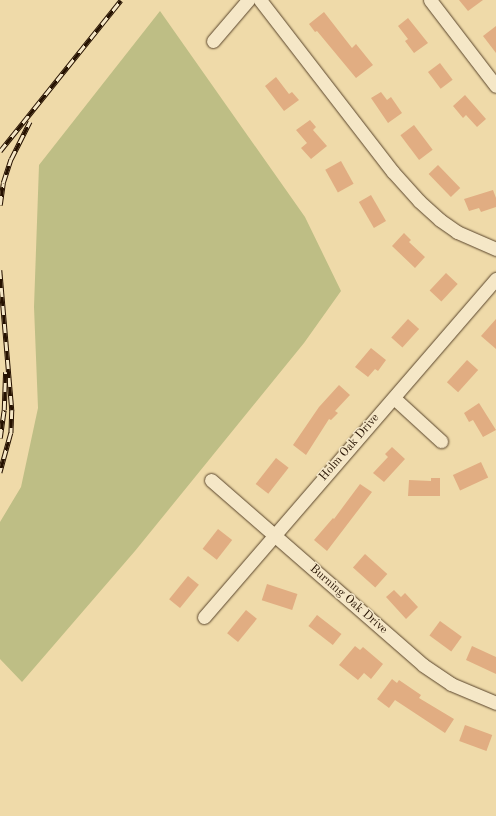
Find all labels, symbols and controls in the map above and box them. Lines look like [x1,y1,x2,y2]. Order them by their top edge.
street label: Holm Oak Drive [317,411,383,485]
street label: Burning Oak Drive [306,562,390,638]

